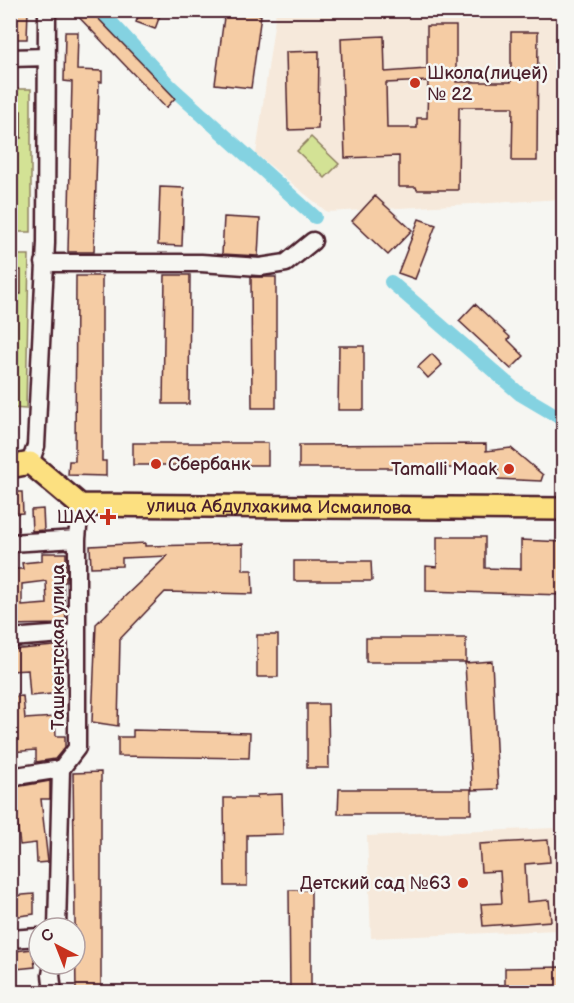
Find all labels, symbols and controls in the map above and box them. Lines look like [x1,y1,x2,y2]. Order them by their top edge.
place label: Школа(лицей) № 22 [427,63,548,105]
marker: Школа(лицей) № 22 [408,76,422,90]
place label: Сбербанк [168,454,251,475]
marker: Сбербанк [149,457,163,471]
place label: Tamalli Maak [391,459,497,480]
marker: Tamalli Maak [502,462,516,476]
street label: улица Абдулхакима Исмаилова [147,496,412,519]
place label: ШАХ [57,507,96,528]
marker: ШАХ [101,510,115,524]
street label: Ташкентская улица [48,564,69,730]
place label: Детский сад №63 [300,873,451,894]
marker: Детский сад №63 [456,876,470,890]
north arrow [27,916,87,976]
text: С [37,925,58,947]

